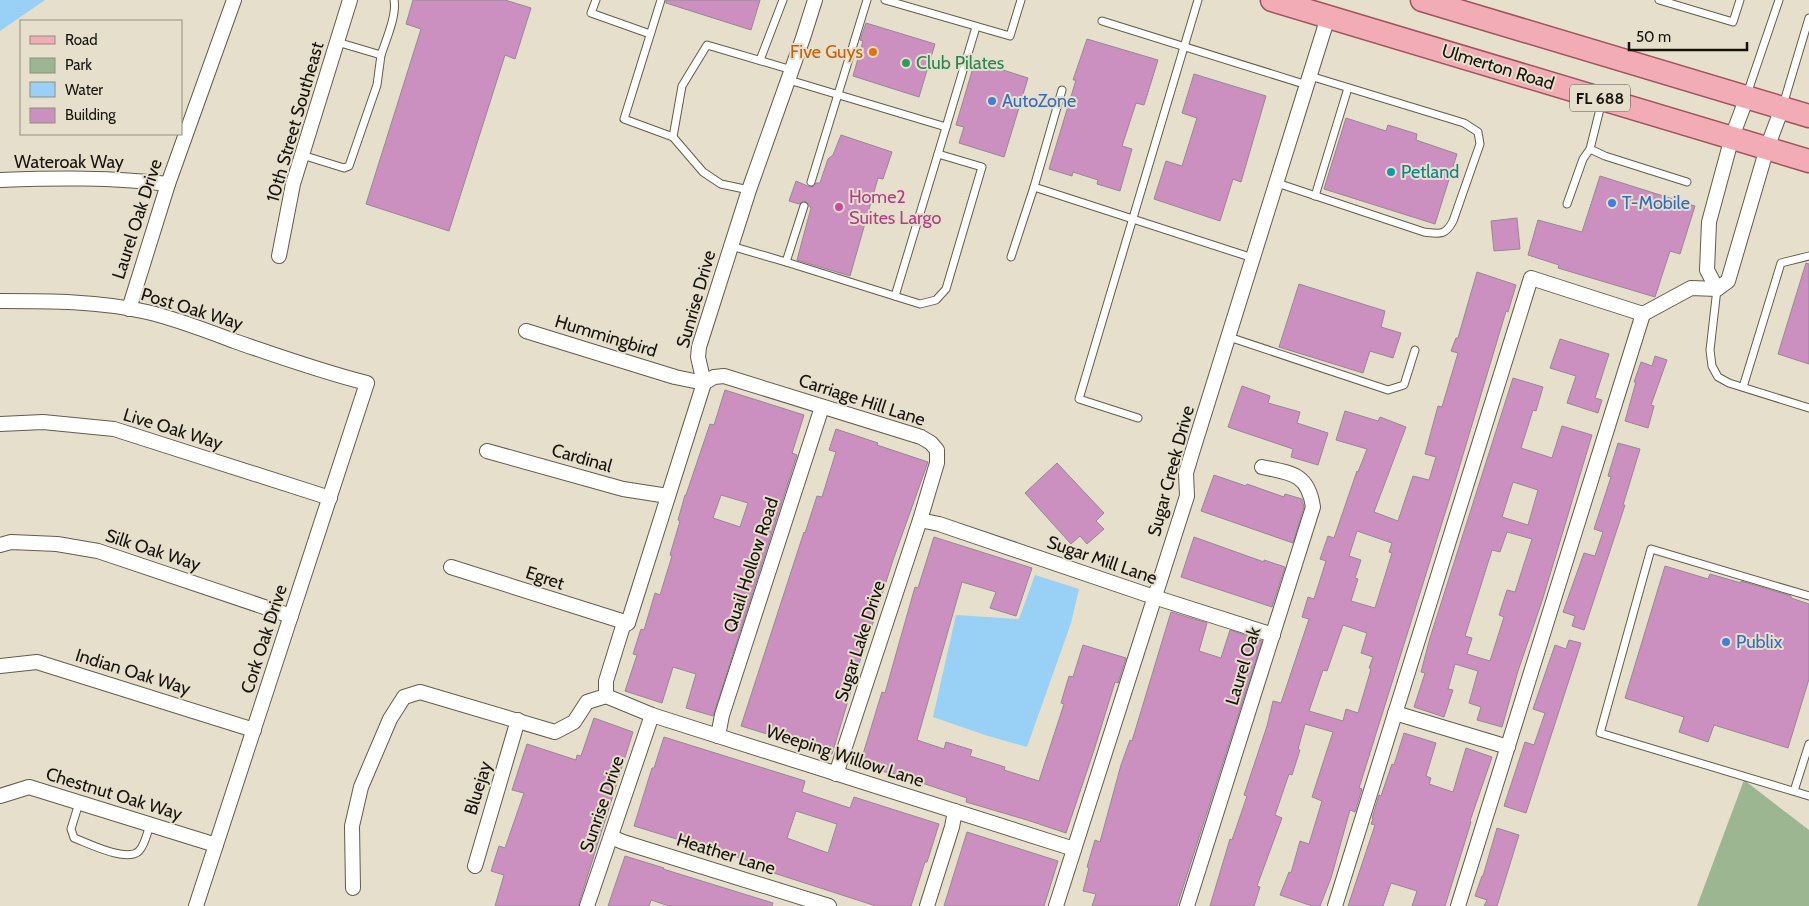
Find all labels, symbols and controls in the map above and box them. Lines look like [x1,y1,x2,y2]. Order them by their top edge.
legend [20,20,182,135]
scale bar [1629,20,1746,52]
text: 50 m [1636,28,1671,46]
text: Road [65,31,98,49]
street label: 10th Street Southeast [262,39,328,205]
street label: Ulmerton Road [1439,39,1557,95]
place label: Five Guys [790,41,863,63]
marker: Five Guys [867,46,879,58]
place label: Club Pilates [916,52,1004,74]
text: Park [65,56,92,74]
marker: Club Pilates [900,57,912,69]
text: Water [65,81,103,99]
road number: FL 688 [1570,85,1630,112]
place label: AutoZone [1002,90,1076,112]
marker: AutoZone [986,95,998,107]
text: Building [65,106,116,124]
street label: Wateroak Way [14,151,124,173]
street label: Laurel Oak Drive [107,156,167,282]
place label: Petland [1401,161,1459,183]
marker: Petland [1385,166,1397,178]
place label: Home2 Suites Largo [849,186,942,229]
place label: T-Mobile [1622,192,1690,214]
marker: T-Mobile [1606,197,1618,209]
marker: Home2 Suites Largo [833,201,845,213]
street label: Sunrise Drive [672,248,720,350]
street label: Post Oak Way [138,283,246,335]
street label: Hummingbird [552,310,660,362]
street label: Carriage Hill Lane [796,369,928,431]
street label: Live Oak Way [121,403,225,455]
street label: Sugar Creek Drive [1143,403,1199,539]
street label: Cardinal [549,439,616,477]
street label: Quail Hollow Road [719,495,783,635]
street label: Silk Oak Way [103,524,203,576]
street label: Sugar Mill Lane [1044,531,1160,589]
street label: Egret [523,561,567,595]
street label: Sugar Lake Drive [830,578,890,704]
street label: Cork Oak Drive [236,582,292,696]
street label: Laurel Oak [1221,623,1266,708]
place label: Publix [1736,631,1783,653]
marker: Publix [1720,636,1732,648]
street label: Indian Oak Way [73,644,193,700]
street label: Weeping Willow Lane [763,720,927,792]
street label: Sunrise Drive [575,753,629,855]
street label: Bluejay [459,759,497,817]
street label: Chestnut Oak Way [43,763,185,825]
street label: Heather Lane [674,829,778,879]

